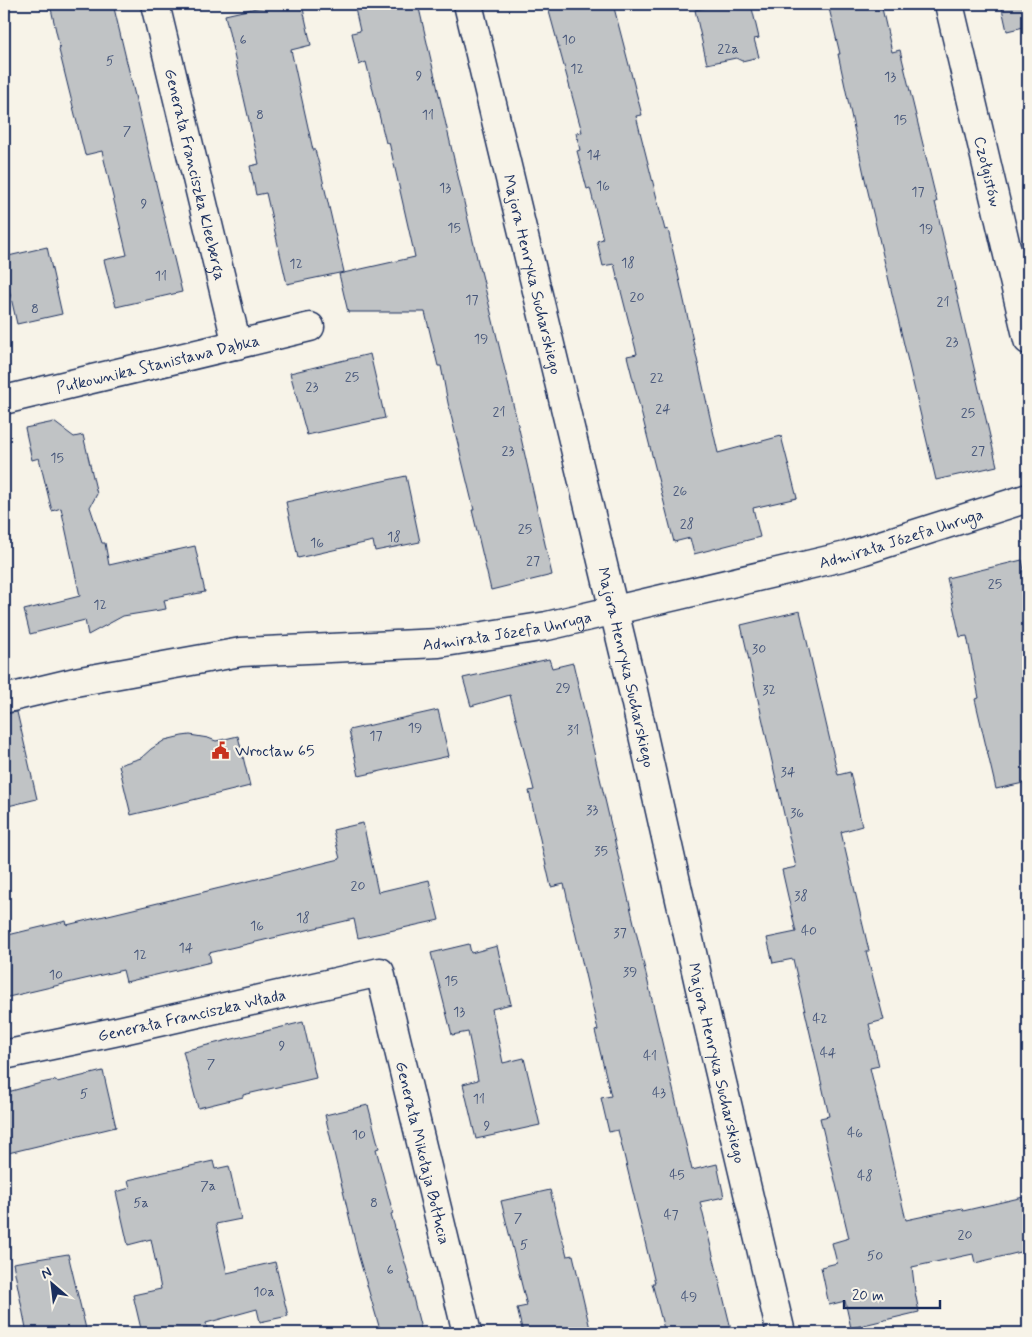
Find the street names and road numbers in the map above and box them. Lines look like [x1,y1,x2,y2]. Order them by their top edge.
street label: Generała Franciszka Kleeberga [159,66,230,283]
street label: Czołgistów [968,134,1005,209]
street label: Majora Henryka Sucharskiego [497,172,566,377]
street label: Pułkownika Stanisława Dąbka [54,330,262,399]
street label: Admirała Józefa Unruga [817,504,986,574]
street label: Majora Henryka Sucharskiego [592,565,659,770]
street label: Admirała Józefa Unruga [422,607,594,656]
street label: Majora Henryka Sucharskiego [683,961,750,1166]
street label: Generała Franciszka Włada [96,985,288,1047]
street label: Generała Mikołaja Bołtucia [390,1059,454,1247]

